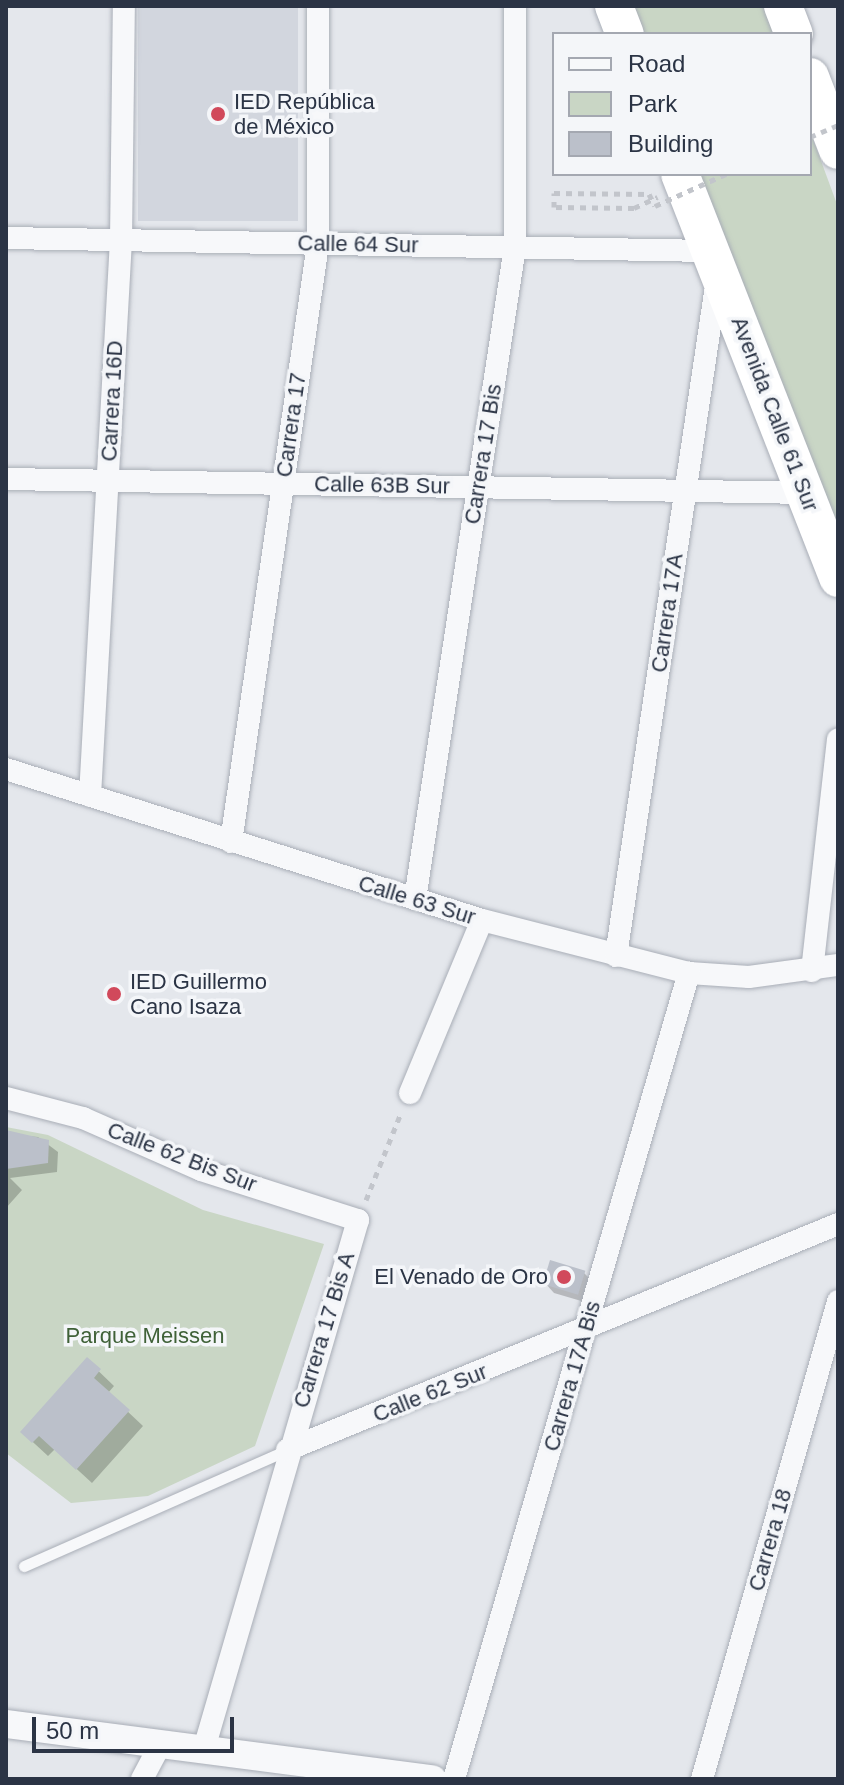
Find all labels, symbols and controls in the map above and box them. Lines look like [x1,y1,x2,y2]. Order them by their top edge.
legend [552,32,812,176]
text: Road [628,50,685,77]
place label: IED República de México [234,88,375,140]
text: Park [628,90,677,117]
marker: IED República de México [209,105,227,123]
text: Building [628,130,713,157]
street label: Calle 64 Sur [297,230,419,258]
street label: Avenida Calle 61 Sur [726,313,824,515]
street label: Carrera 16D [96,340,128,462]
street label: Carrera 17 [271,371,311,479]
street label: Carrera 17 Bis [459,382,507,526]
street label: Calle 63B Sur [314,471,450,499]
street label: Carrera 17A [646,552,688,674]
street label: Calle 63 Sur [355,870,479,930]
place label: IED Guillermo Cano Isaza [130,968,267,1020]
marker: IED Guillermo Cano Isaza [105,985,123,1003]
street label: Calle 62 Bis Sur [104,1116,260,1198]
street label: Carrera 17 Bis A [288,1248,360,1412]
place label: El Venado de Oro [374,1264,548,1290]
marker: El Venado de Oro [555,1268,573,1286]
street label: Carrera 17A Bis [538,1297,606,1455]
park label: Parque Meissen [66,1323,224,1349]
street label: Calle 62 Sur [369,1358,491,1428]
street label: Carrera 18 [743,1486,797,1594]
scale bar [36,1701,238,1751]
text: 50 m [46,1717,99,1744]

